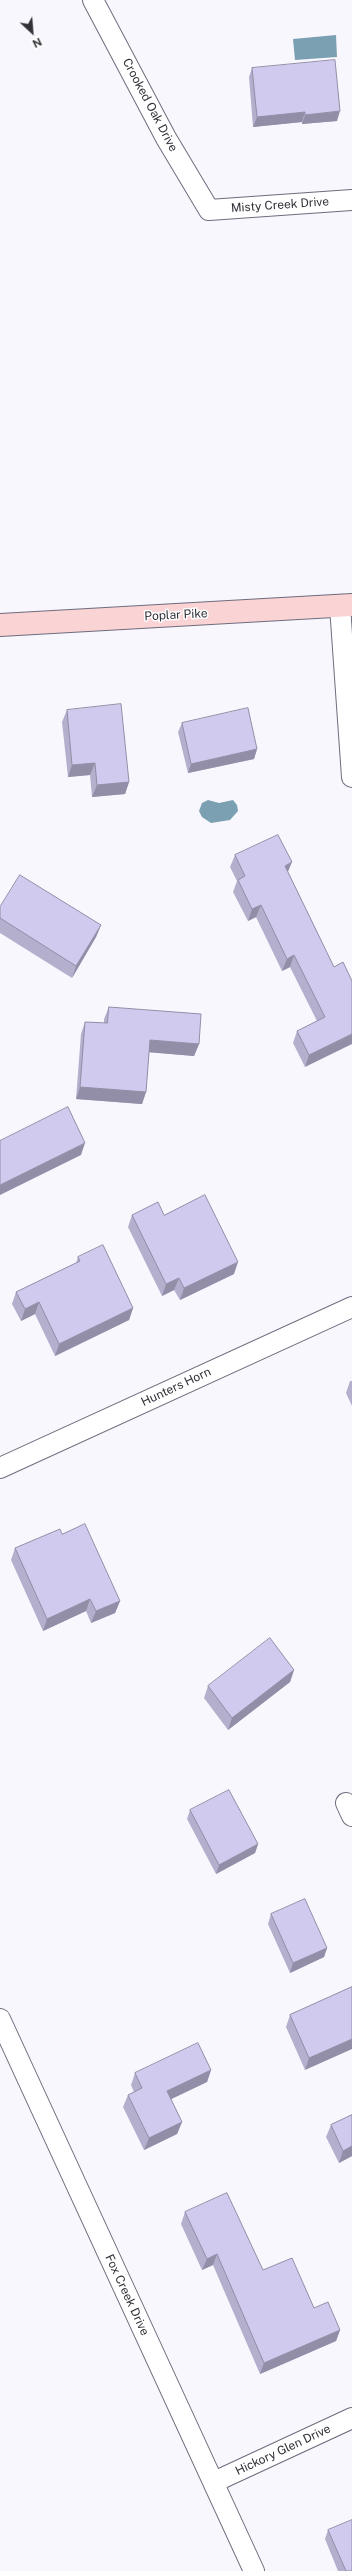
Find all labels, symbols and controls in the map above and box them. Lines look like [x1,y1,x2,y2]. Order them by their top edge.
north arrow [12,12,52,52]
text: N [31,36,44,50]
street label: Crooked Oak Drive [119,56,181,154]
street label: Misty Creek Drive [230,194,330,216]
street label: Poplar Pike [144,606,208,624]
street label: Hunters Horn [139,1365,213,1409]
street label: Fox Creek Drive [102,2252,152,2338]
street label: Hickory Glen Drive [233,2422,333,2478]

